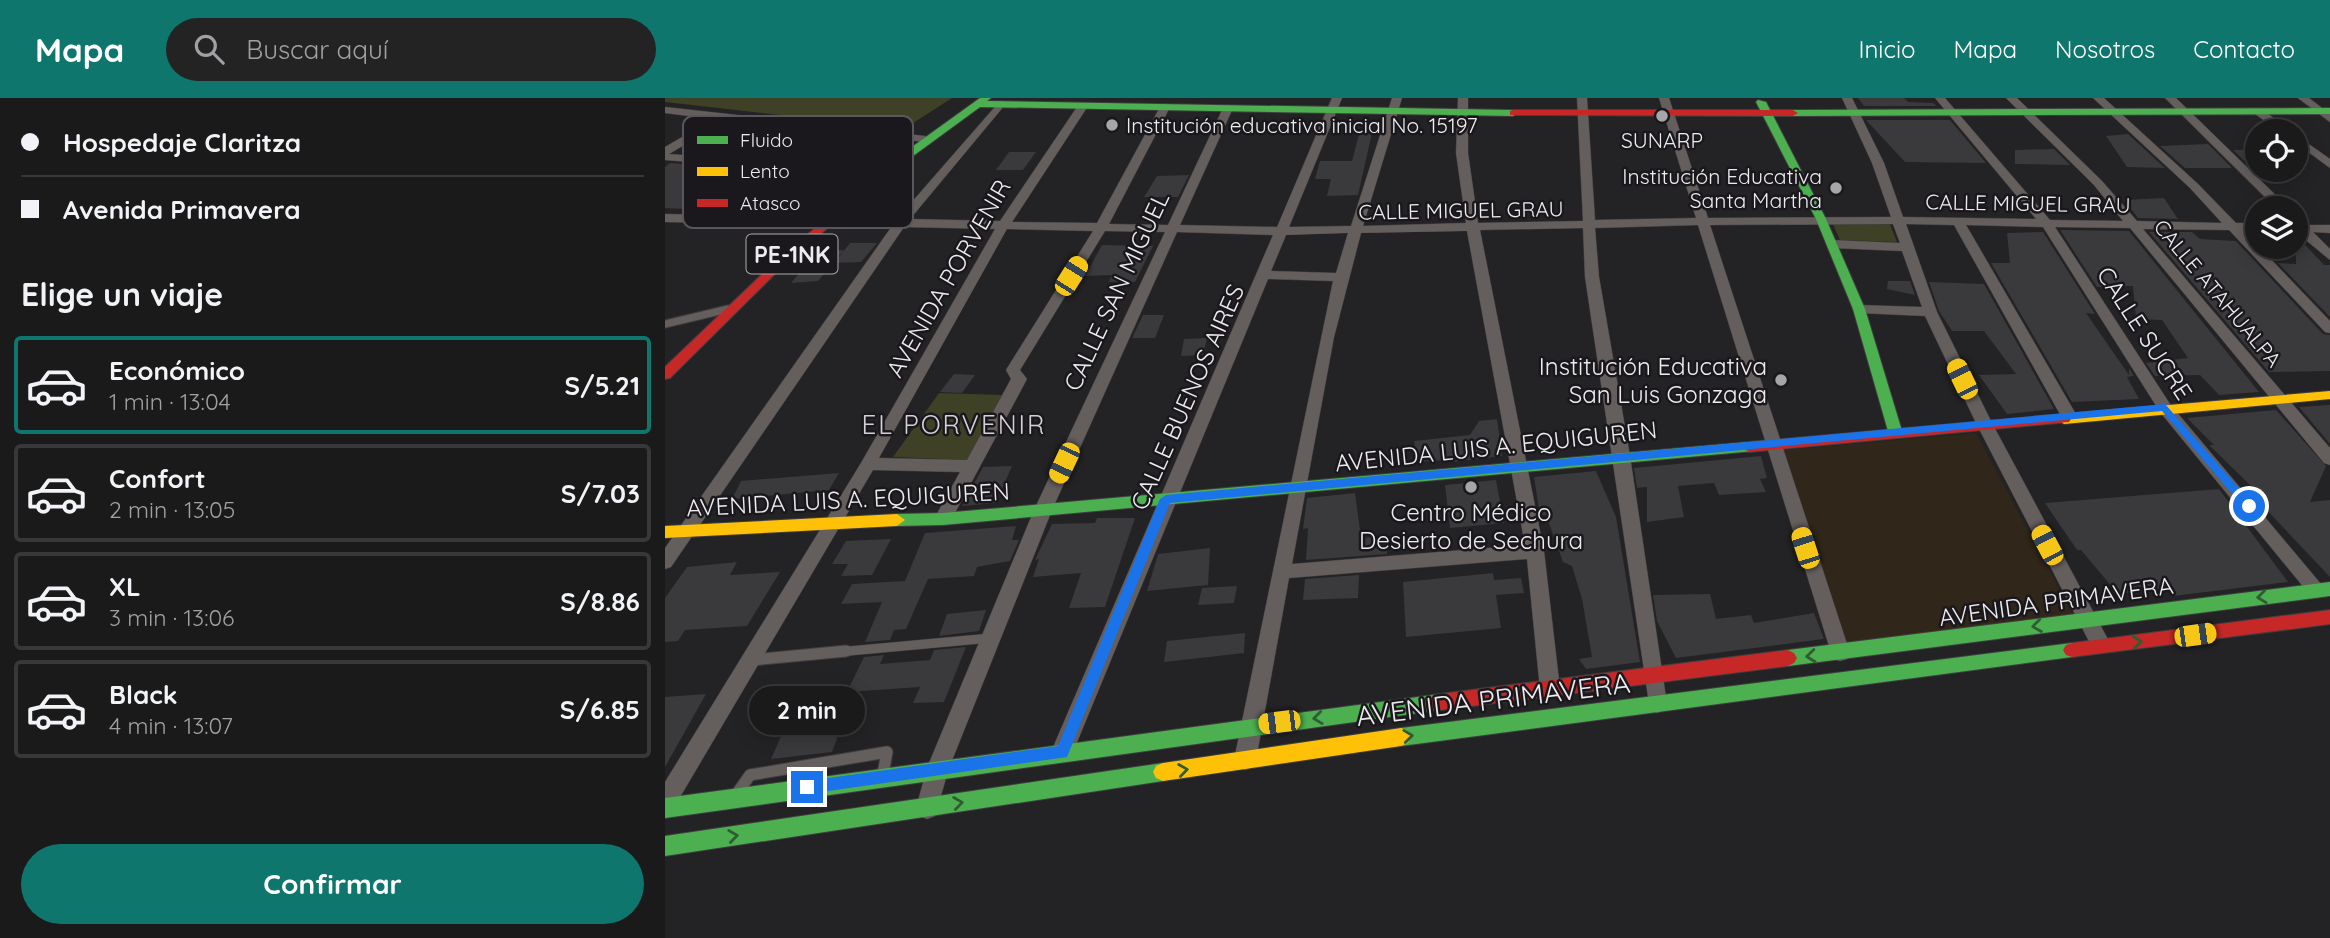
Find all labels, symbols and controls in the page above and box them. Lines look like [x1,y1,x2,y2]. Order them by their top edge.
search box [166,18,656,81]
text: Mapa [35,29,124,70]
icon: search [190,30,228,68]
text: Buscar aquí [246,33,388,66]
text: Inicio [1858,34,1916,64]
text: Mapa [1954,34,2017,64]
text: Nosotros [2055,34,2155,64]
text: Contacto [2193,34,2295,64]
marker: SUNARP [1654,108,1670,124]
place label: Institución educativa inicial No. 15197 [1126,112,1478,138]
legend [683,116,913,228]
marker: Institución educativa inicial No. 15197 [1104,117,1120,133]
map controls [2245,119,2308,259]
button: locate [2245,119,2308,182]
text: Hospedaje Claritza [63,126,301,159]
place label: SUNARP [1621,127,1703,153]
text: Fluido [740,128,793,152]
text: Lento [740,159,790,183]
place label: Institución Educativa Santa Martha [1622,163,1822,213]
street label: AVENIDA PORVENIR [879,174,1017,382]
marker: Institución Educativa Santa Martha [1828,180,1844,196]
street label: CALLE SAN MIGUEL [1057,187,1175,395]
street label: CALLE MIGUEL GRAU [1925,188,2131,218]
text: Atasco [740,191,800,215]
text: Avenida Primavera [63,193,300,226]
street label: CALLE MIGUEL GRAU [1358,195,1564,225]
button: layers [2245,196,2308,259]
street label: CALLE ATAHUALPA [2149,214,2287,372]
road number: PE-1NK [747,234,837,274]
car [1051,253,1092,299]
street label: CALLE SUCRE [2091,261,2199,405]
text: Elige un viaje [21,274,223,314]
street label: CALLE BUENOS AIRES [1124,279,1250,515]
place label: Institución Educativa San Luis Gonzaga [1539,351,1767,409]
icon: car [25,354,88,417]
text: Económico [109,354,245,387]
car [1944,356,1981,402]
text: S/5.21 [564,369,640,402]
marker: Institución Educativa San Luis Gonzaga [1773,372,1789,388]
text: 1 min · 13:04 [109,387,231,416]
district label: EL PORVENIR [861,408,1047,441]
street label: AVENIDA LUIS A. EQUIGUREN [1333,414,1659,478]
car [1046,440,1083,486]
icon: car [25,462,88,525]
text: Confort [109,462,206,495]
street label: AVENIDA LUIS A. EQUIGUREN [686,476,1010,522]
text: S/7.03 [561,477,640,510]
marker: Centro Médico Desierto de Sechura [1463,479,1479,495]
route start [2233,490,2265,522]
text: 2 min · 13:05 [109,495,235,524]
place label: Centro Médico Desierto de Sechura [1359,497,1583,555]
car [2028,522,2067,568]
car [1789,525,1822,571]
icon: car [25,570,88,633]
text: XL [109,570,141,603]
street label: AVENIDA PRIMAVERA [1937,570,2175,632]
text: S/8.86 [560,585,640,618]
one-way arrow [2256,590,2268,605]
text: 3 min · 13:06 [109,603,235,632]
one-way arrow [2031,618,2042,633]
car [2173,622,2218,648]
one-way arrow [2132,635,2143,650]
one-way arrow [1805,649,1817,664]
street label: AVENIDA PRIMAVERA [1354,665,1632,733]
icon: car [25,678,88,741]
text: Black [109,678,178,711]
callout: 2 min [749,686,865,734]
text: S/6.85 [560,693,640,726]
text: 2 min [777,696,837,725]
car [1257,709,1302,735]
one-way arrow [1312,710,1324,725]
text: 4 min · 13:07 [109,711,233,740]
one-way arrow [1402,729,1414,744]
one-way arrow [1177,762,1189,777]
route end [791,771,823,803]
one-way arrow [952,796,964,811]
one-way arrow [727,829,738,844]
button: Confirmar [21,844,644,924]

